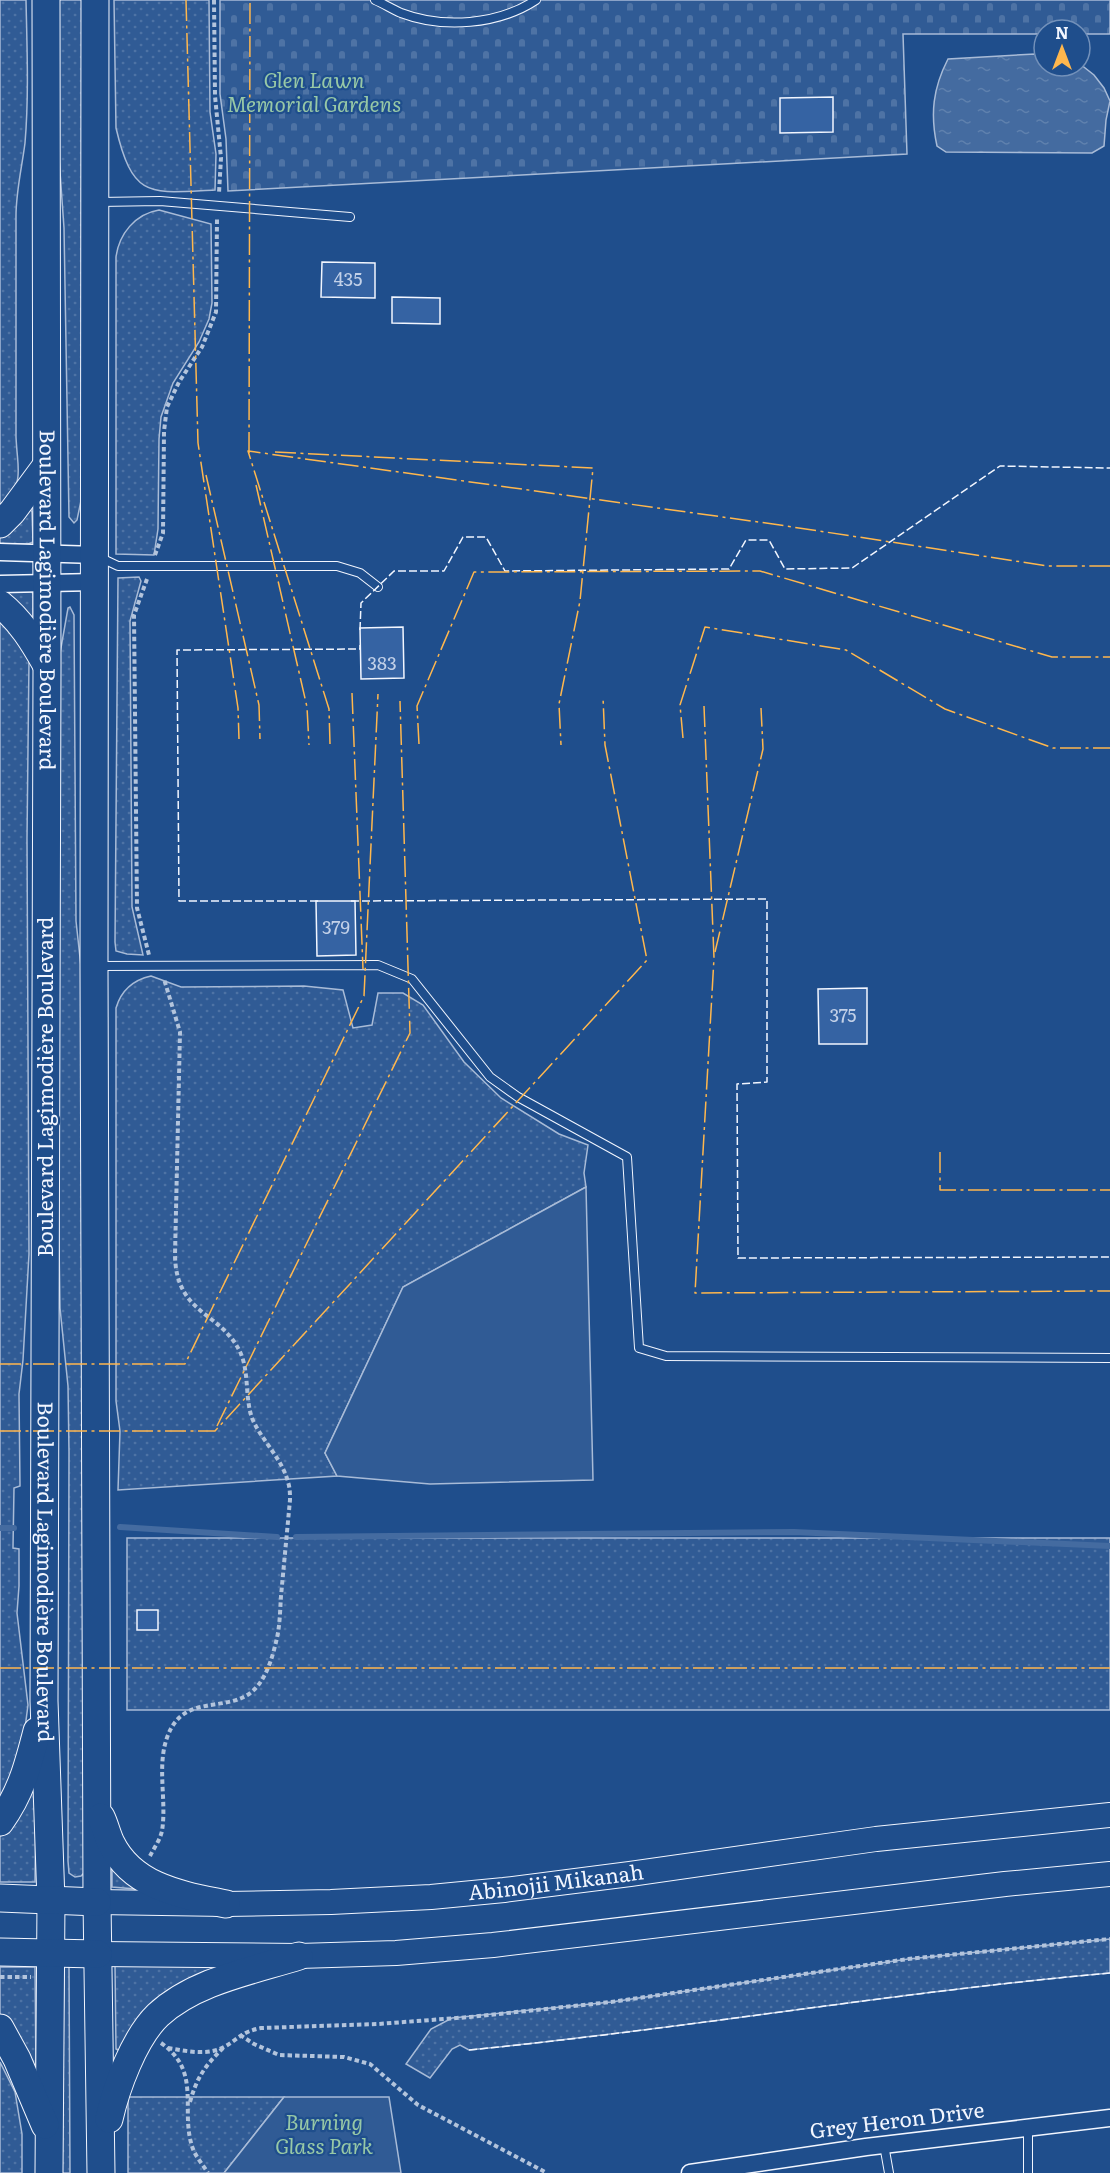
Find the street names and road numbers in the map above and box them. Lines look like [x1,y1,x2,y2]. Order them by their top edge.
street label: Boulevard Lagimodière Boulevard [34,430,65,771]
street label: Boulevard Lagimodière Boulevard [28,917,59,1257]
street label: Boulevard Lagimodière Boulevard [31,1401,63,1743]
street label: Abinojii Mikanah [467,1854,646,1906]
street label: Grey Heron Drive [808,2092,986,2145]

